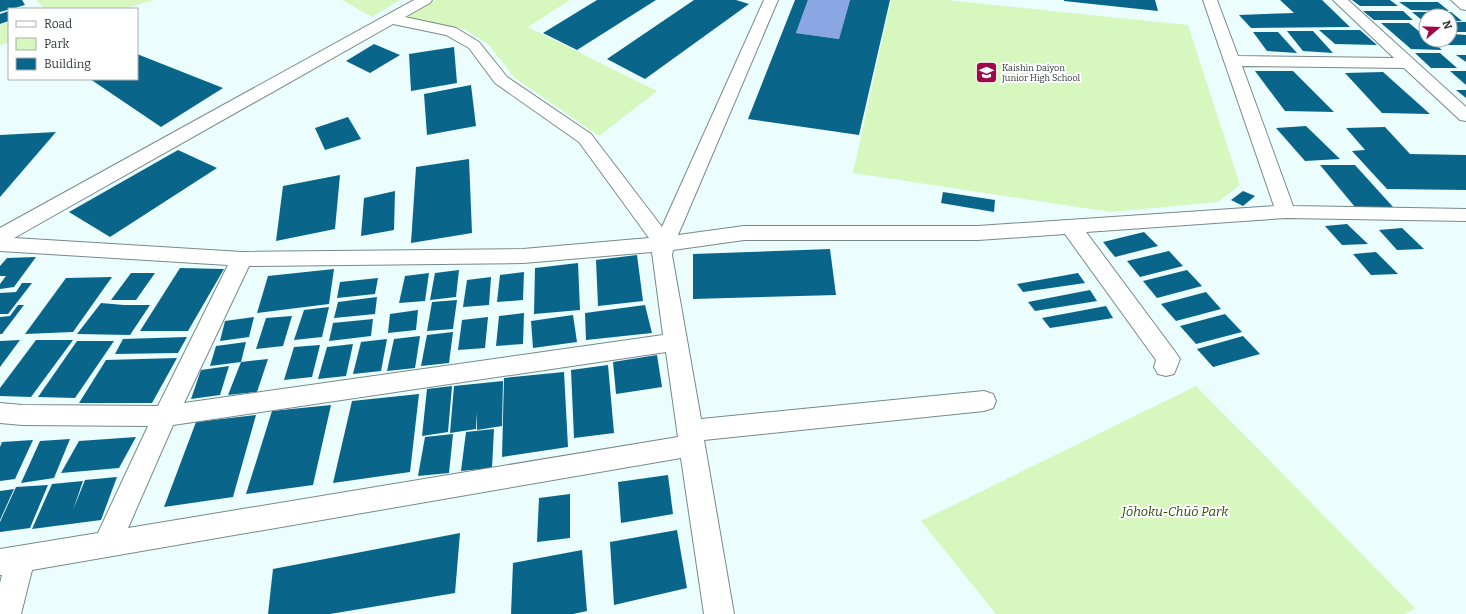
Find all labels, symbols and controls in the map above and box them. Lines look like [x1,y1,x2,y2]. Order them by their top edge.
legend [8,8,138,80]
north arrow [1418,8,1458,48]
text: Road [44,17,72,31]
text: N [1439,19,1455,32]
text: Park [44,37,70,51]
text: Building [44,57,91,71]
school or university icon: Kaishin Daiyon Junior High School [974,60,1000,86]
place label: Kaishin Daiyon Junior High School [1001,63,1081,83]
park label: Jōhoku-Chūō Park [1121,504,1229,519]

